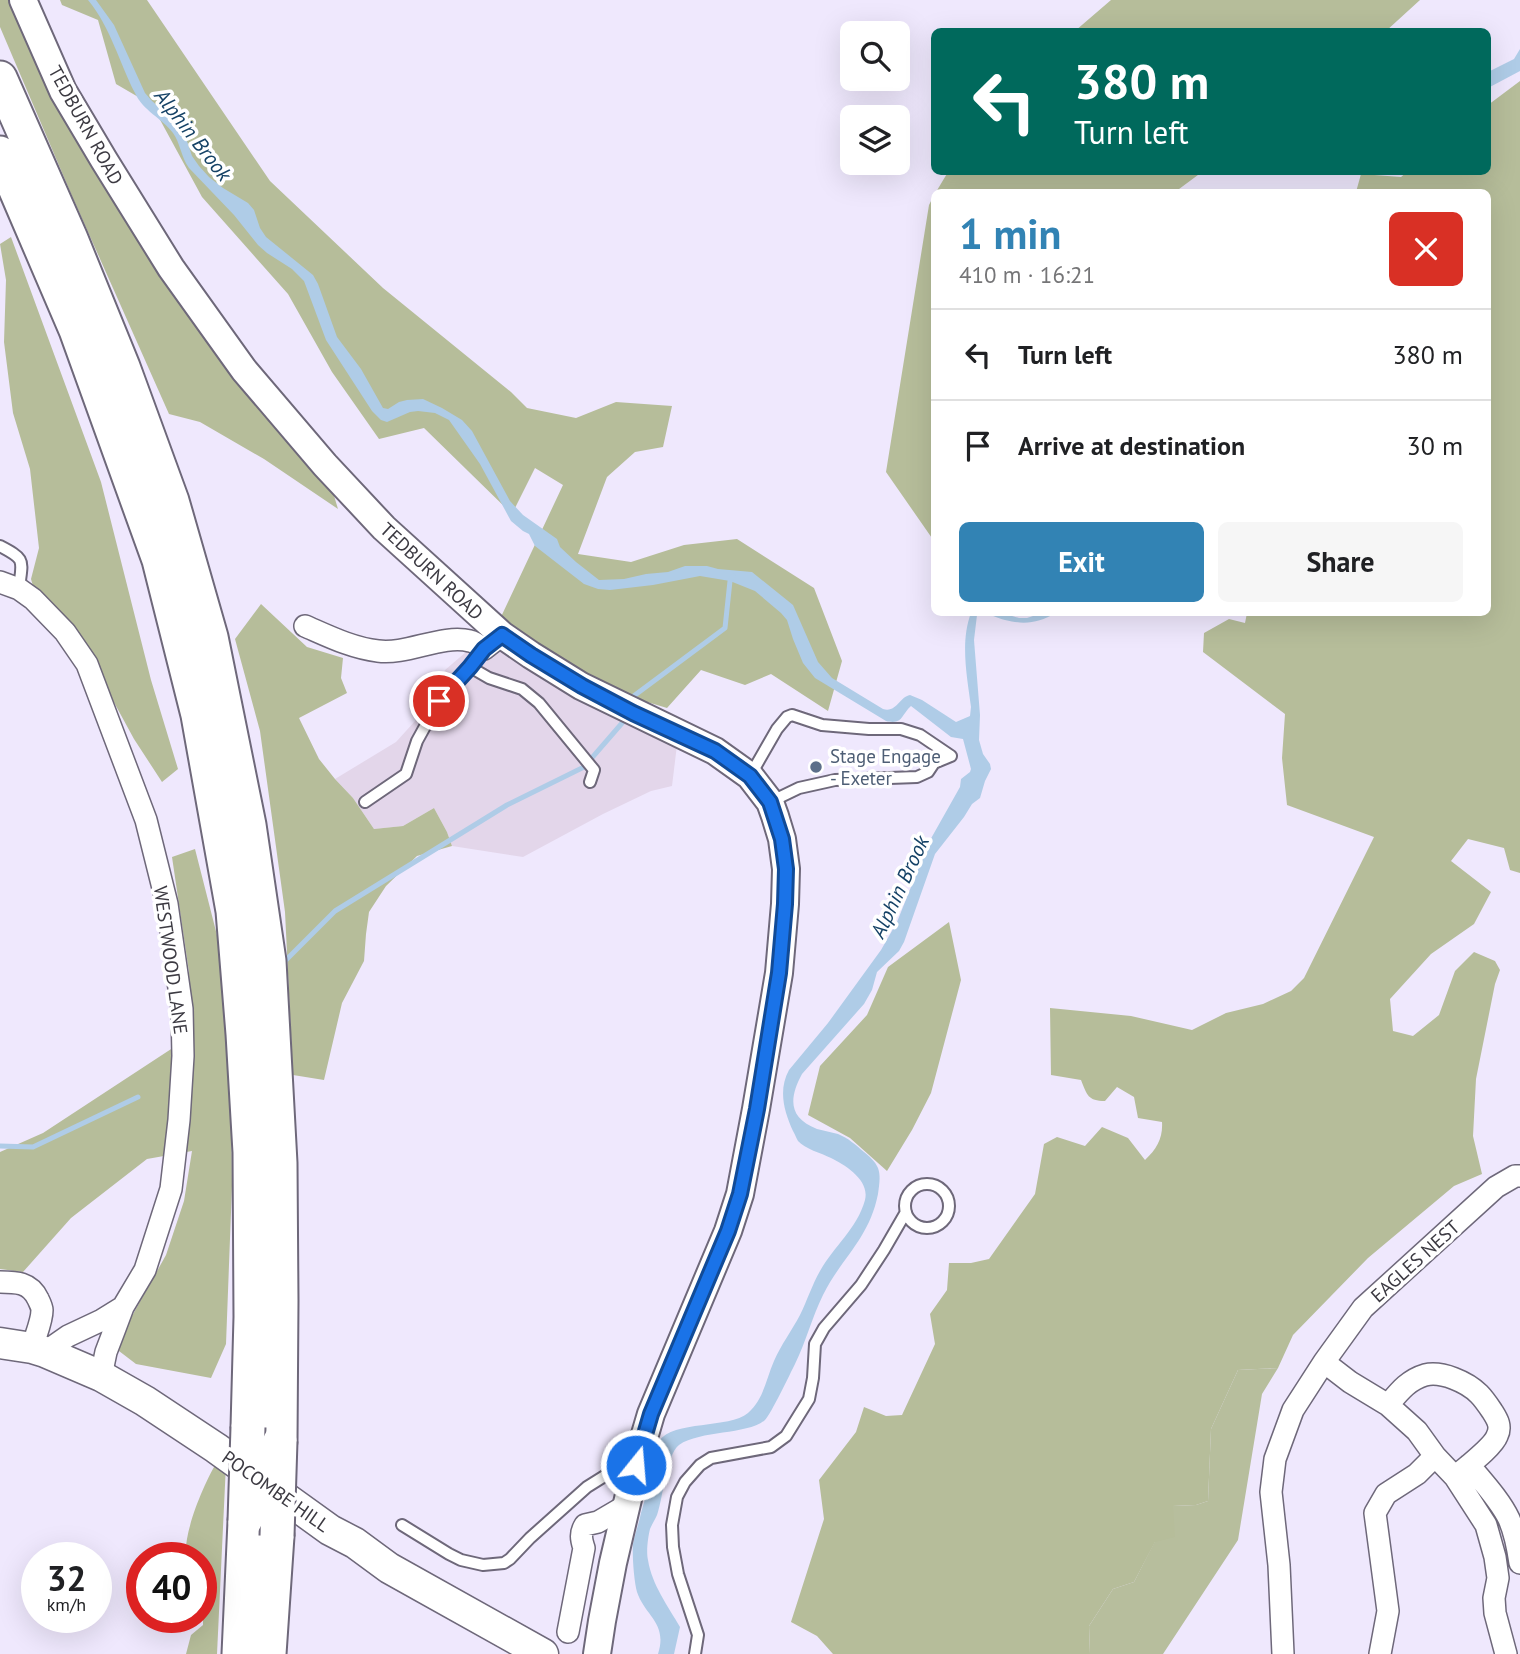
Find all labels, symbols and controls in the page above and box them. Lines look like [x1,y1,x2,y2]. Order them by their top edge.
map controls [840,21,910,175]
button: search [840,21,910,91]
text: 380 m [1074,49,1209,113]
icon: left [959,56,1050,147]
street label: TEDBURN ROAD [43,61,129,189]
water label: Alphin Brook [148,82,239,188]
button: layers [840,105,910,175]
text: Turn left [1074,111,1189,153]
text: 1 min [959,206,1061,261]
button: close [1389,212,1463,286]
text: 410 m · 16:21 [959,260,1095,289]
icon: left [959,336,997,374]
text: Turn left [1018,338,1112,371]
text: 380 m [1392,338,1463,371]
icon: arrive [959,427,997,465]
text: Arrive at destination [1018,429,1245,462]
text: 30 m [1407,429,1463,462]
street label: TEDBURN ROAD [375,517,489,625]
button: Exit [959,522,1204,602]
button: Share [1218,522,1463,602]
pin [409,671,469,731]
icon: arrive [420,682,458,720]
place label: Stage Engage - Exeter [830,744,941,790]
marker: Stage Engage - Exeter [808,759,824,775]
water label: Alphin Brook [864,830,936,943]
street label: WESTWOOD LANE [149,884,193,1036]
street label: EAGLES NEST [1366,1215,1465,1307]
position arrow [599,1428,673,1502]
street label: POCOMBE HILL [218,1445,335,1537]
speed limit sign: 40 [126,1542,217,1633]
text: 32 [47,1555,86,1601]
text: km/h [47,1593,86,1616]

